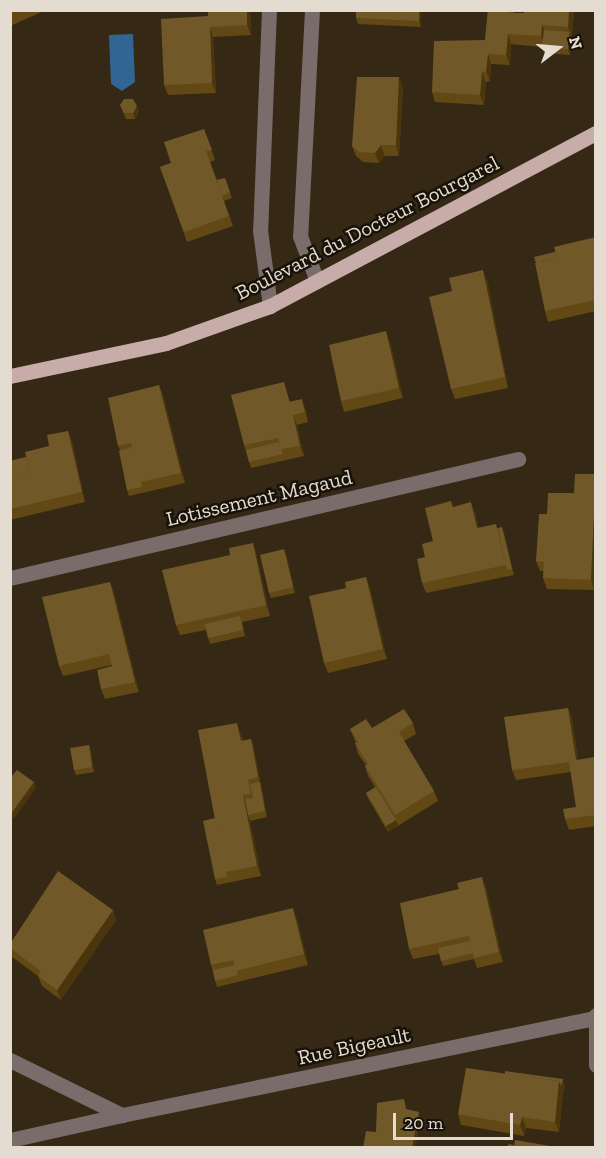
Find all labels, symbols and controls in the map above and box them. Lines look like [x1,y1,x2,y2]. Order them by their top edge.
north arrow [528,18,588,78]
text: N [565,34,587,51]
street label: Boulevard du Docteur Bourgarel [231,150,503,306]
street label: Lotissement Magaud [164,464,354,532]
street label: Rue Bigeault [295,1022,413,1070]
scale bar [396,1101,516,1139]
text: 20 m [404,1112,443,1134]

